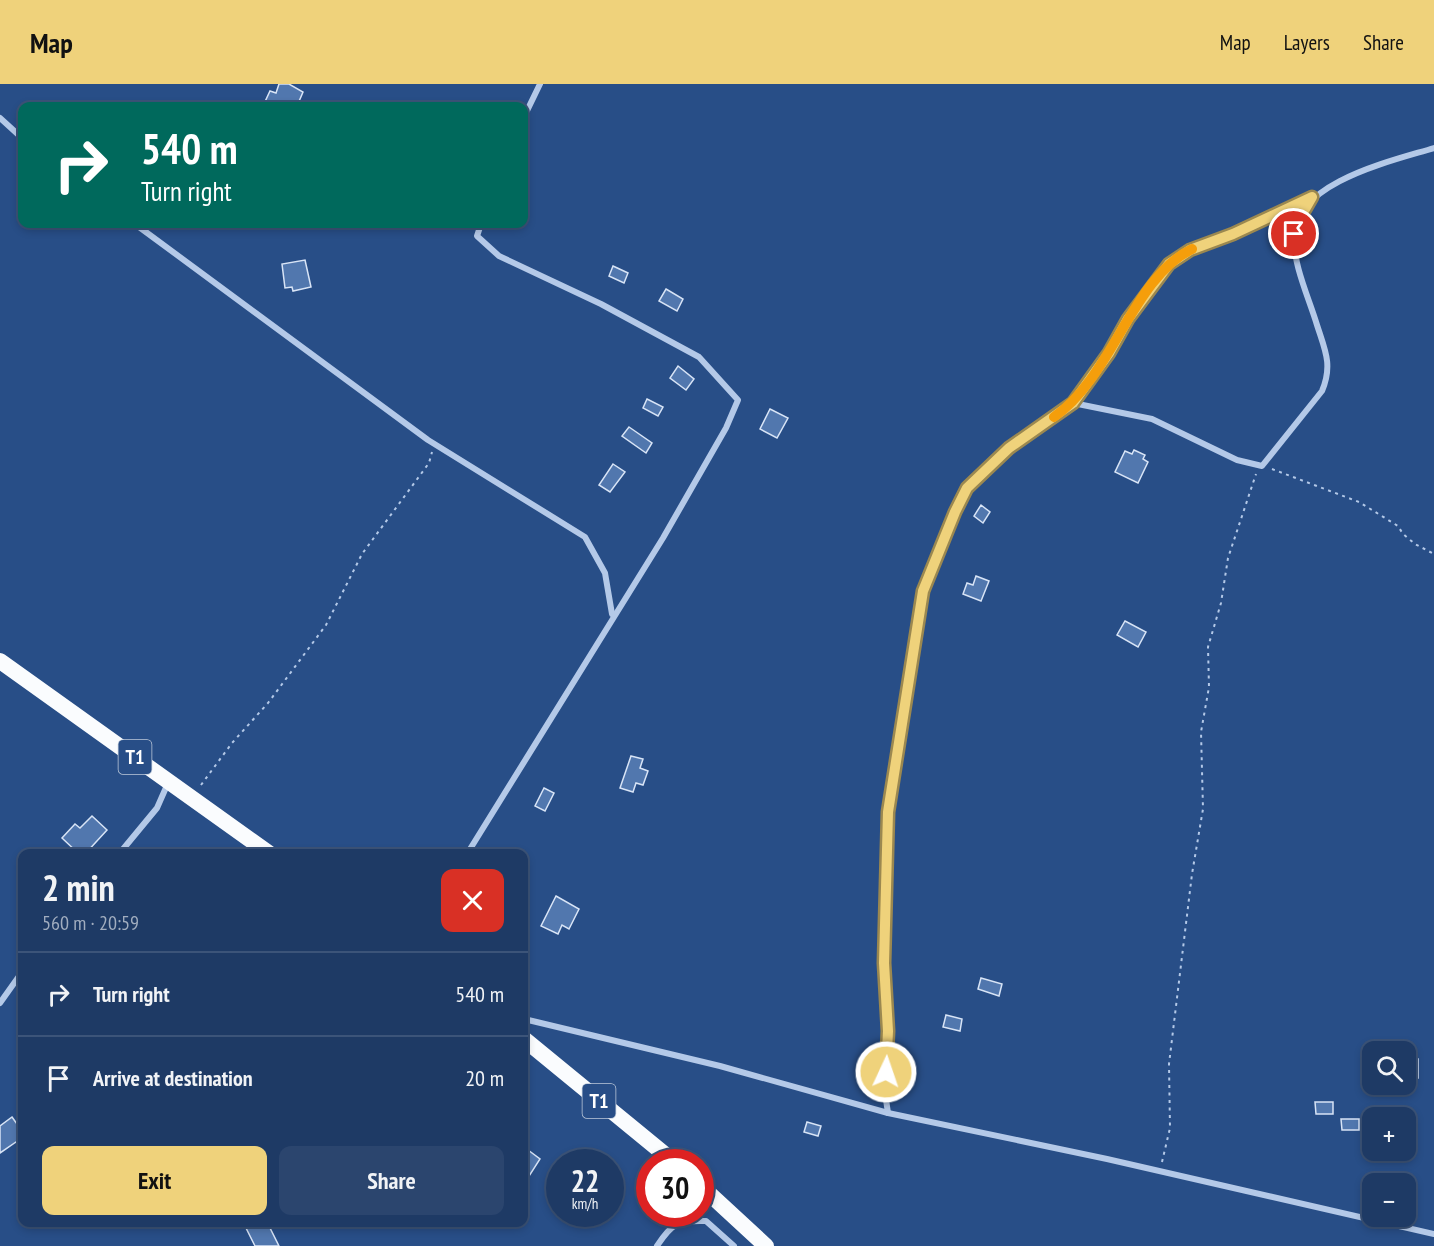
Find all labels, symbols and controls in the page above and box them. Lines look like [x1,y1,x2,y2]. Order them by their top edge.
text: Map [30,24,73,61]
text: Map [1220,29,1251,56]
text: Layers [1284,29,1330,56]
text: Share [1363,29,1404,56]
text: 540 m [141,121,238,176]
icon: right [42,126,120,204]
text: Turn right [141,174,232,208]
pin [1268,208,1319,259]
icon: arrive [1277,217,1310,250]
road number: T1 [118,740,152,774]
text: 2 min [42,864,115,911]
button: close [441,869,504,932]
text: 560 m · 20:59 [42,910,139,936]
icon: right [42,978,75,1011]
text: Turn right [93,980,170,1008]
text: 540 m [455,980,504,1008]
position arrow [854,1040,918,1104]
map controls [1362,1041,1416,1227]
button: search [1362,1041,1416,1095]
icon: arrive [42,1062,75,1095]
text: Arrive at destination [93,1064,253,1092]
text: 20 m [465,1064,504,1092]
road number: T1 [582,1084,616,1118]
button: + [1362,1107,1416,1161]
button: Exit [42,1146,267,1215]
button: Share [279,1146,504,1215]
speed limit sign: 30 [636,1149,714,1227]
text: 22 [571,1161,599,1200]
button: − [1362,1173,1416,1227]
text: km/h [572,1194,598,1213]

